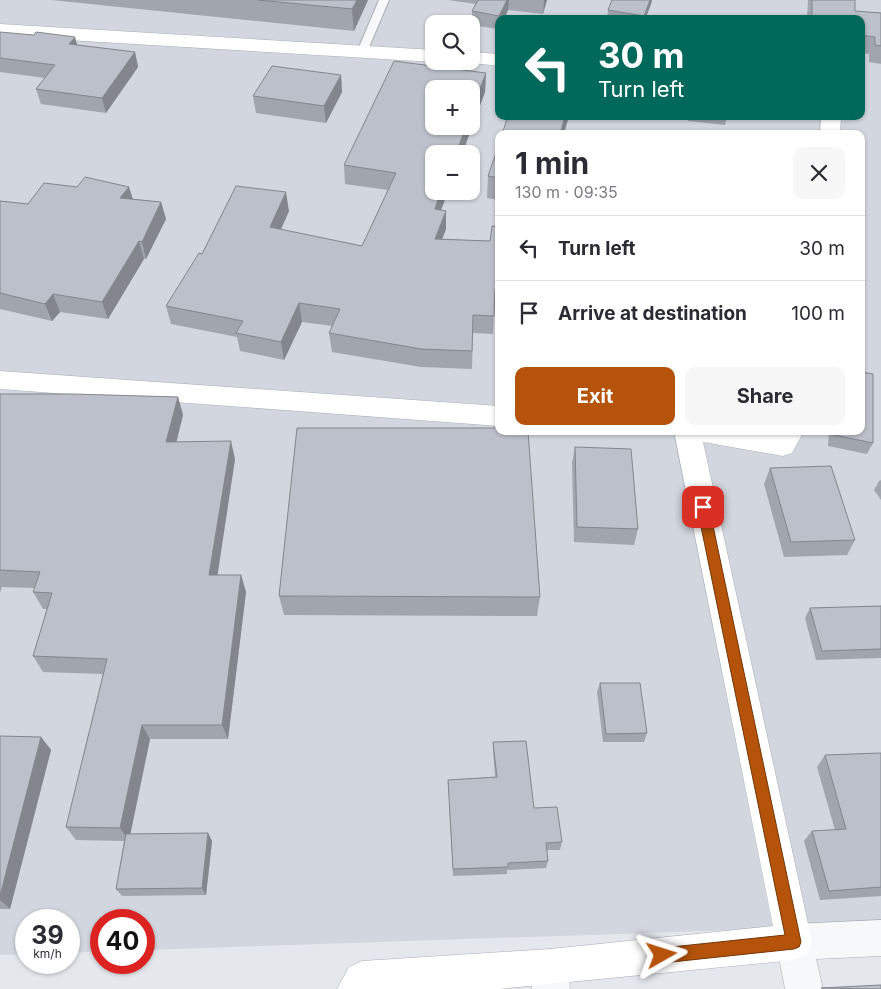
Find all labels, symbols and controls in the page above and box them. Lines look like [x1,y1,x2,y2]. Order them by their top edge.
map controls [425,15,480,200]
button: search [425,15,480,70]
text: 30 m [598,34,684,76]
icon: left [515,35,580,100]
text: Turn left [598,76,684,102]
button: + [425,80,480,135]
button: − [425,145,480,200]
text: 1 min [515,145,589,181]
button: close [793,147,845,199]
text: 130 m · 09:35 [515,182,618,202]
icon: left [515,234,543,262]
text: Turn left [558,237,636,260]
text: 30 m [799,237,845,260]
icon: arrive [515,299,543,327]
text: Arrive at destination [558,302,747,325]
text: 100 m [791,302,845,325]
button: Exit [515,367,675,425]
button: Share [685,367,845,425]
pin [682,486,724,528]
icon: arrive [689,493,717,521]
speed limit sign: 40 [90,909,155,974]
text: 39 [31,920,64,950]
position arrow [635,928,687,980]
text: km/h [33,946,62,961]

